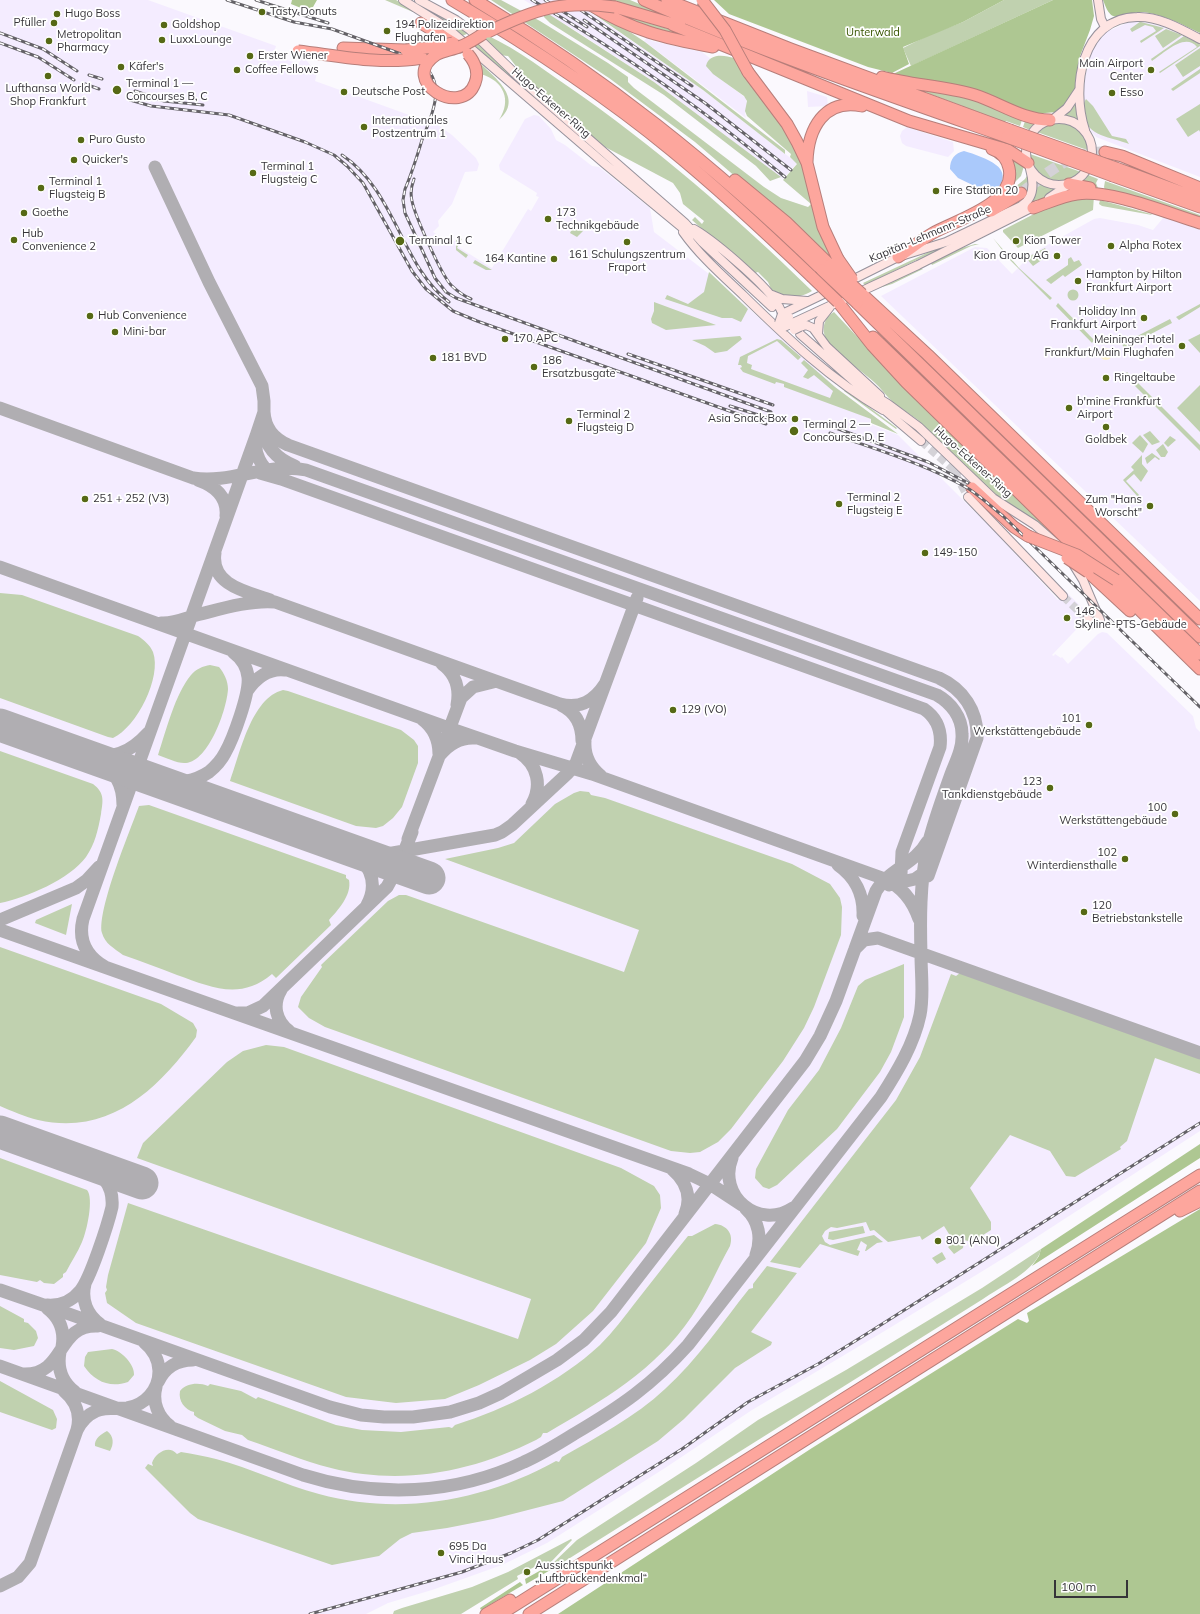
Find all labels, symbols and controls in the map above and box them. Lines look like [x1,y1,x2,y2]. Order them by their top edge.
place label: Tasty Donuts [270,5,337,19]
place label: Hugo Boss [65,7,120,21]
marker: Tasty Donuts [257,7,267,17]
marker: Hugo Boss [52,9,62,19]
place label: Pfüller [14,16,46,30]
marker: Pfüller [49,18,59,28]
place label: Goldshop [172,18,220,32]
place label: 194 Polizeidirektion Flughafen [395,18,494,44]
marker: Goldshop [159,20,169,30]
marker: 194 Polizeidirektion Flughafen [382,26,392,36]
park label: Unterwald [846,26,900,40]
place label: Metropolitan Pharmacy [57,28,121,54]
place label: LuxxLounge [170,33,232,47]
marker: LuxxLounge [157,35,167,45]
marker: Metropolitan Pharmacy [44,36,54,46]
place label: Erster Wiener [258,49,328,63]
marker: Erster Wiener [245,51,255,61]
place label: Main Airport Center [1079,57,1143,83]
place label: Käfer's [129,60,164,74]
marker: Käfer's [116,62,126,72]
place label: Coffee Fellows [245,63,319,77]
marker: Coffee Fellows [232,65,242,75]
street label: Hugo-Eckener-Ring [509,65,593,141]
marker: Main Airport Center [1146,65,1156,75]
marker: Lufthansa World Shop Frankfurt [43,71,53,81]
place label: Terminal 1 — Concourses B, C [126,77,208,103]
place label: Lufthansa World Shop Frankfurt [5,82,91,108]
marker: Terminal 1 — Concourses B, C [111,84,123,96]
place label: Deutsche Post [352,85,425,99]
place label: Esso [1120,86,1144,100]
marker: Deutsche Post [339,87,349,97]
marker: Esso [1107,88,1117,98]
place label: Internationales Postzentrum 1 [372,114,448,140]
marker: Internationales Postzentrum 1 [359,122,369,132]
place label: Puro Gusto [89,133,145,147]
marker: Puro Gusto [76,135,86,145]
place label: Quicker's [82,153,128,167]
marker: Quicker's [69,155,79,165]
place label: Terminal 1 Flugsteig C [261,160,318,186]
marker: Terminal 1 Flugsteig C [248,168,258,178]
place label: Terminal 1 Flugsteig B [49,175,106,201]
marker: Terminal 1 Flugsteig B [36,183,46,193]
place label: Fire Station 20 [944,184,1018,198]
marker: Fire Station 20 [931,186,941,196]
street label: Kapitän-Lehmann-Straße [867,202,993,266]
place label: Goethe [32,206,69,220]
place label: 173 Technikgebäude [556,206,639,232]
marker: Goethe [19,208,29,218]
marker: 173 Technikgebäude [543,214,553,224]
place label: Hub Convenience 2 [22,227,96,253]
place label: Terminal 1 C [409,234,473,248]
place label: Kion Tower [1024,234,1081,248]
marker: Hub Convenience 2 [9,235,19,245]
marker: Terminal 1 C [394,235,406,247]
marker: Kion Tower [1011,236,1021,246]
marker: 161 Schulungszentrum Fraport [622,237,632,247]
place label: Alpha Rotex [1119,239,1182,253]
marker: Alpha Rotex [1106,241,1116,251]
place label: 161 Schulungszentrum Fraport [568,248,686,274]
place label: Kion Group AG [974,249,1049,263]
marker: Kion Group AG [1052,251,1062,261]
place label: 164 Kantine [484,252,546,266]
marker: 164 Kantine [549,254,559,264]
place label: Hampton by Hilton Frankfurt Airport [1086,268,1182,294]
marker: Hampton by Hilton Frankfurt Airport [1073,276,1083,286]
place label: Holiday Inn Frankfurt Airport [1050,305,1136,331]
place label: Hub Convenience [98,309,187,323]
marker: Hub Convenience [85,311,95,321]
marker: Holiday Inn Frankfurt Airport [1139,313,1149,323]
place label: Mini-bar [123,325,166,339]
marker: Mini-bar [110,327,120,337]
place label: 170 APC [513,332,558,346]
place label: Meininger Hotel Frankfurt/Main Flughafen [1045,333,1174,359]
marker: 170 APC [500,334,510,344]
marker: Meininger Hotel Frankfurt/Main Flughafen [1177,341,1187,351]
place label: 181 BVD [441,351,487,365]
marker: 181 BVD [428,353,438,363]
place label: 186 Ersatzbusgate [542,354,615,380]
marker: 186 Ersatzbusgate [529,362,539,372]
place label: Ringeltaube [1114,371,1175,385]
marker: Ringeltaube [1101,373,1111,383]
place label: b'mine Frankfurt Airport [1077,395,1161,421]
marker: b'mine Frankfurt Airport [1064,403,1074,413]
place label: Terminal 2 Flugsteig D [577,408,634,434]
place label: Asia Snack Box [708,412,787,426]
marker: Asia Snack Box [790,414,800,424]
marker: Terminal 2 Flugsteig D [564,416,574,426]
place label: Terminal 2 — Concourses D, E [803,418,884,444]
marker: Goldbek [1101,422,1111,432]
street label: Hugo-Eckener-Ring [931,424,1015,500]
marker: Terminal 2 — Concourses D, E [788,425,800,437]
place label: Goldbek [1085,433,1127,447]
place label: Terminal 2 Flugsteig E [847,491,903,517]
place label: 251 + 252 (V3) [93,492,169,506]
place label: Zum "Hans Worscht" [1085,493,1142,519]
marker: 251 + 252 (V3) [80,494,90,504]
marker: Terminal 2 Flugsteig E [834,499,844,509]
marker: Zum "Hans Worscht" [1145,501,1155,511]
place label: 149-150 [933,546,977,560]
marker: 149-150 [920,548,930,558]
place label: 146 Skyline-PTS-Gebäude [1075,605,1187,631]
marker: 146 Skyline-PTS-Gebäude [1062,613,1072,623]
place label: 129 (VO) [681,703,727,717]
marker: 129 (VO) [668,705,678,715]
place label: 101 Werkstättengebäude [973,712,1081,738]
marker: 101 Werkstättengebäude [1084,720,1094,730]
place label: 123 Tankdienstgebäude [942,775,1042,801]
marker: 123 Tankdienstgebäude [1045,783,1055,793]
place label: 100 Werkstättengebäude [1059,801,1167,827]
marker: 100 Werkstättengebäude [1170,809,1180,819]
place label: 102 Winterdiensthalle [1027,846,1117,872]
marker: 102 Winterdiensthalle [1120,854,1130,864]
place label: 120 Betriebstankstelle [1092,899,1183,925]
marker: 120 Betriebstankstelle [1079,907,1089,917]
place label: 801 (ANO) [946,1234,1000,1248]
marker: 801 (ANO) [933,1236,943,1246]
place label: 695 Da Vinci Haus [449,1540,504,1566]
marker: 695 Da Vinci Haus [436,1548,446,1558]
place label: Aussichtspunkt „Luftbrückendenkmal“ [535,1559,647,1585]
marker: Aussichtspunkt „Luftbrückendenkmal“ [522,1567,532,1577]
scale bar [1056,1572,1130,1598]
text: 100 m [1061,1579,1096,1594]

